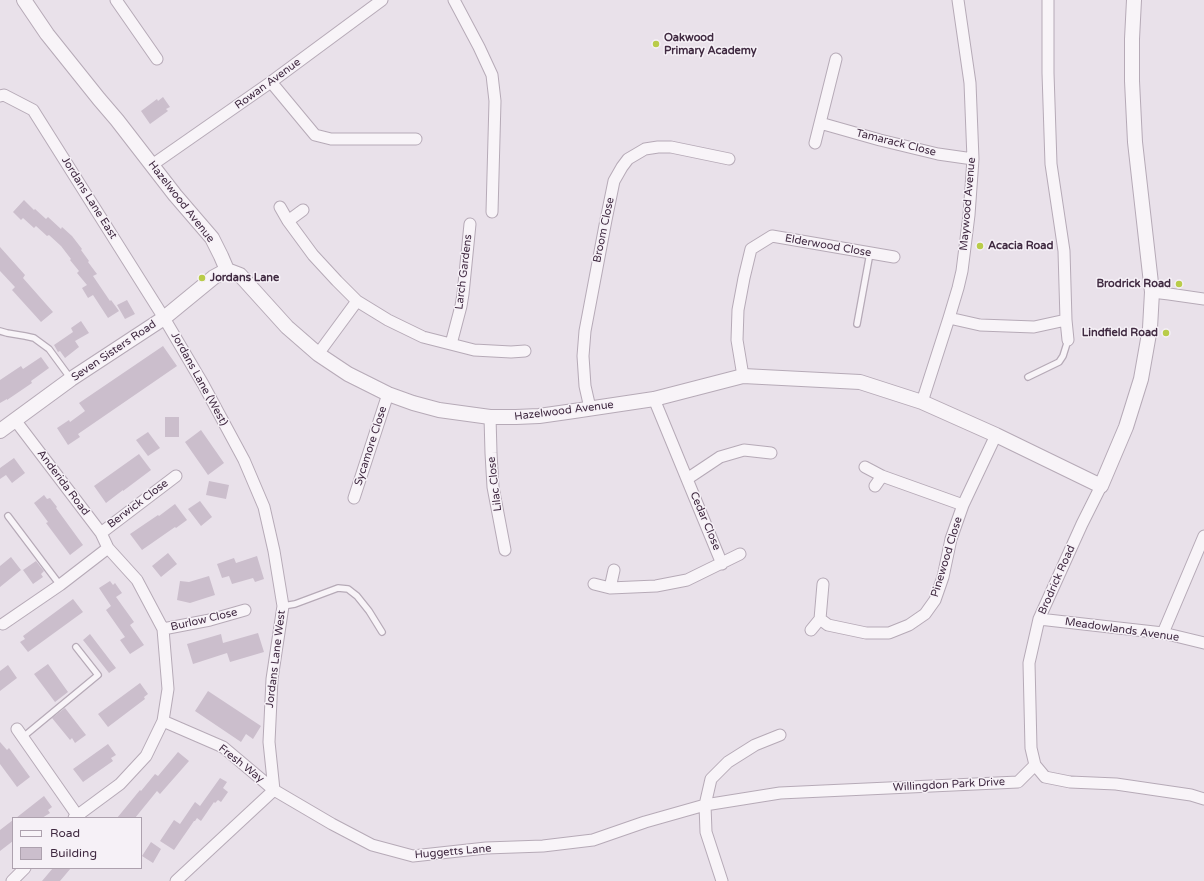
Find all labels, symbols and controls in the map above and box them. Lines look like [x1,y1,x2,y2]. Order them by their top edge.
place label: Oakwood Primary Academy [664,31,757,57]
marker: Oakwood Primary Academy [651,39,661,49]
street label: Rowan Avenue [232,56,304,112]
street label: Tamarack Close [855,127,937,159]
street label: Jordans Lane East [58,154,120,242]
street label: Maywood Avenue [957,157,979,251]
street label: Hazelwood Avenue [145,158,217,246]
street label: Broom Close [591,196,617,264]
street label: Elderwood Close [784,232,872,260]
street label: Larch Gardens [453,234,475,310]
place label: Acacia Road [988,239,1053,253]
marker: Acacia Road [975,241,985,251]
place label: Jordans Lane [210,271,279,285]
marker: Jordans Lane [197,273,207,283]
place label: Brodrick Road [1096,277,1171,291]
marker: Brodrick Road [1174,279,1184,289]
street label: Seven Sisters Road [69,318,159,384]
place label: Lindfield Road [1082,326,1158,340]
marker: Lindfield Road [1161,328,1171,338]
street label: Jordans Lane (West) [168,330,230,428]
street label: Hazelwood Avenue [514,398,614,424]
street label: Sycamore Close [352,405,390,487]
street label: Anderida Road [34,448,92,518]
street label: Lilac Close [485,456,505,512]
street label: Berwick Close [105,477,171,531]
street label: Cedar Close [687,490,723,552]
street label: Pinewood Close [929,515,965,599]
street label: Brodrick Road [1036,543,1078,617]
street label: Burlow Close [169,606,239,634]
street label: Jordans Lane West [263,609,289,709]
street label: Meadowlands Avenue [1064,615,1180,645]
street label: Fresh Way [216,742,266,786]
street label: Willingdon Park Drive [893,775,1005,795]
legend [12,817,142,869]
text: Road [50,826,80,840]
street label: Huggetts Lane [414,842,492,862]
text: Building [50,846,97,860]

